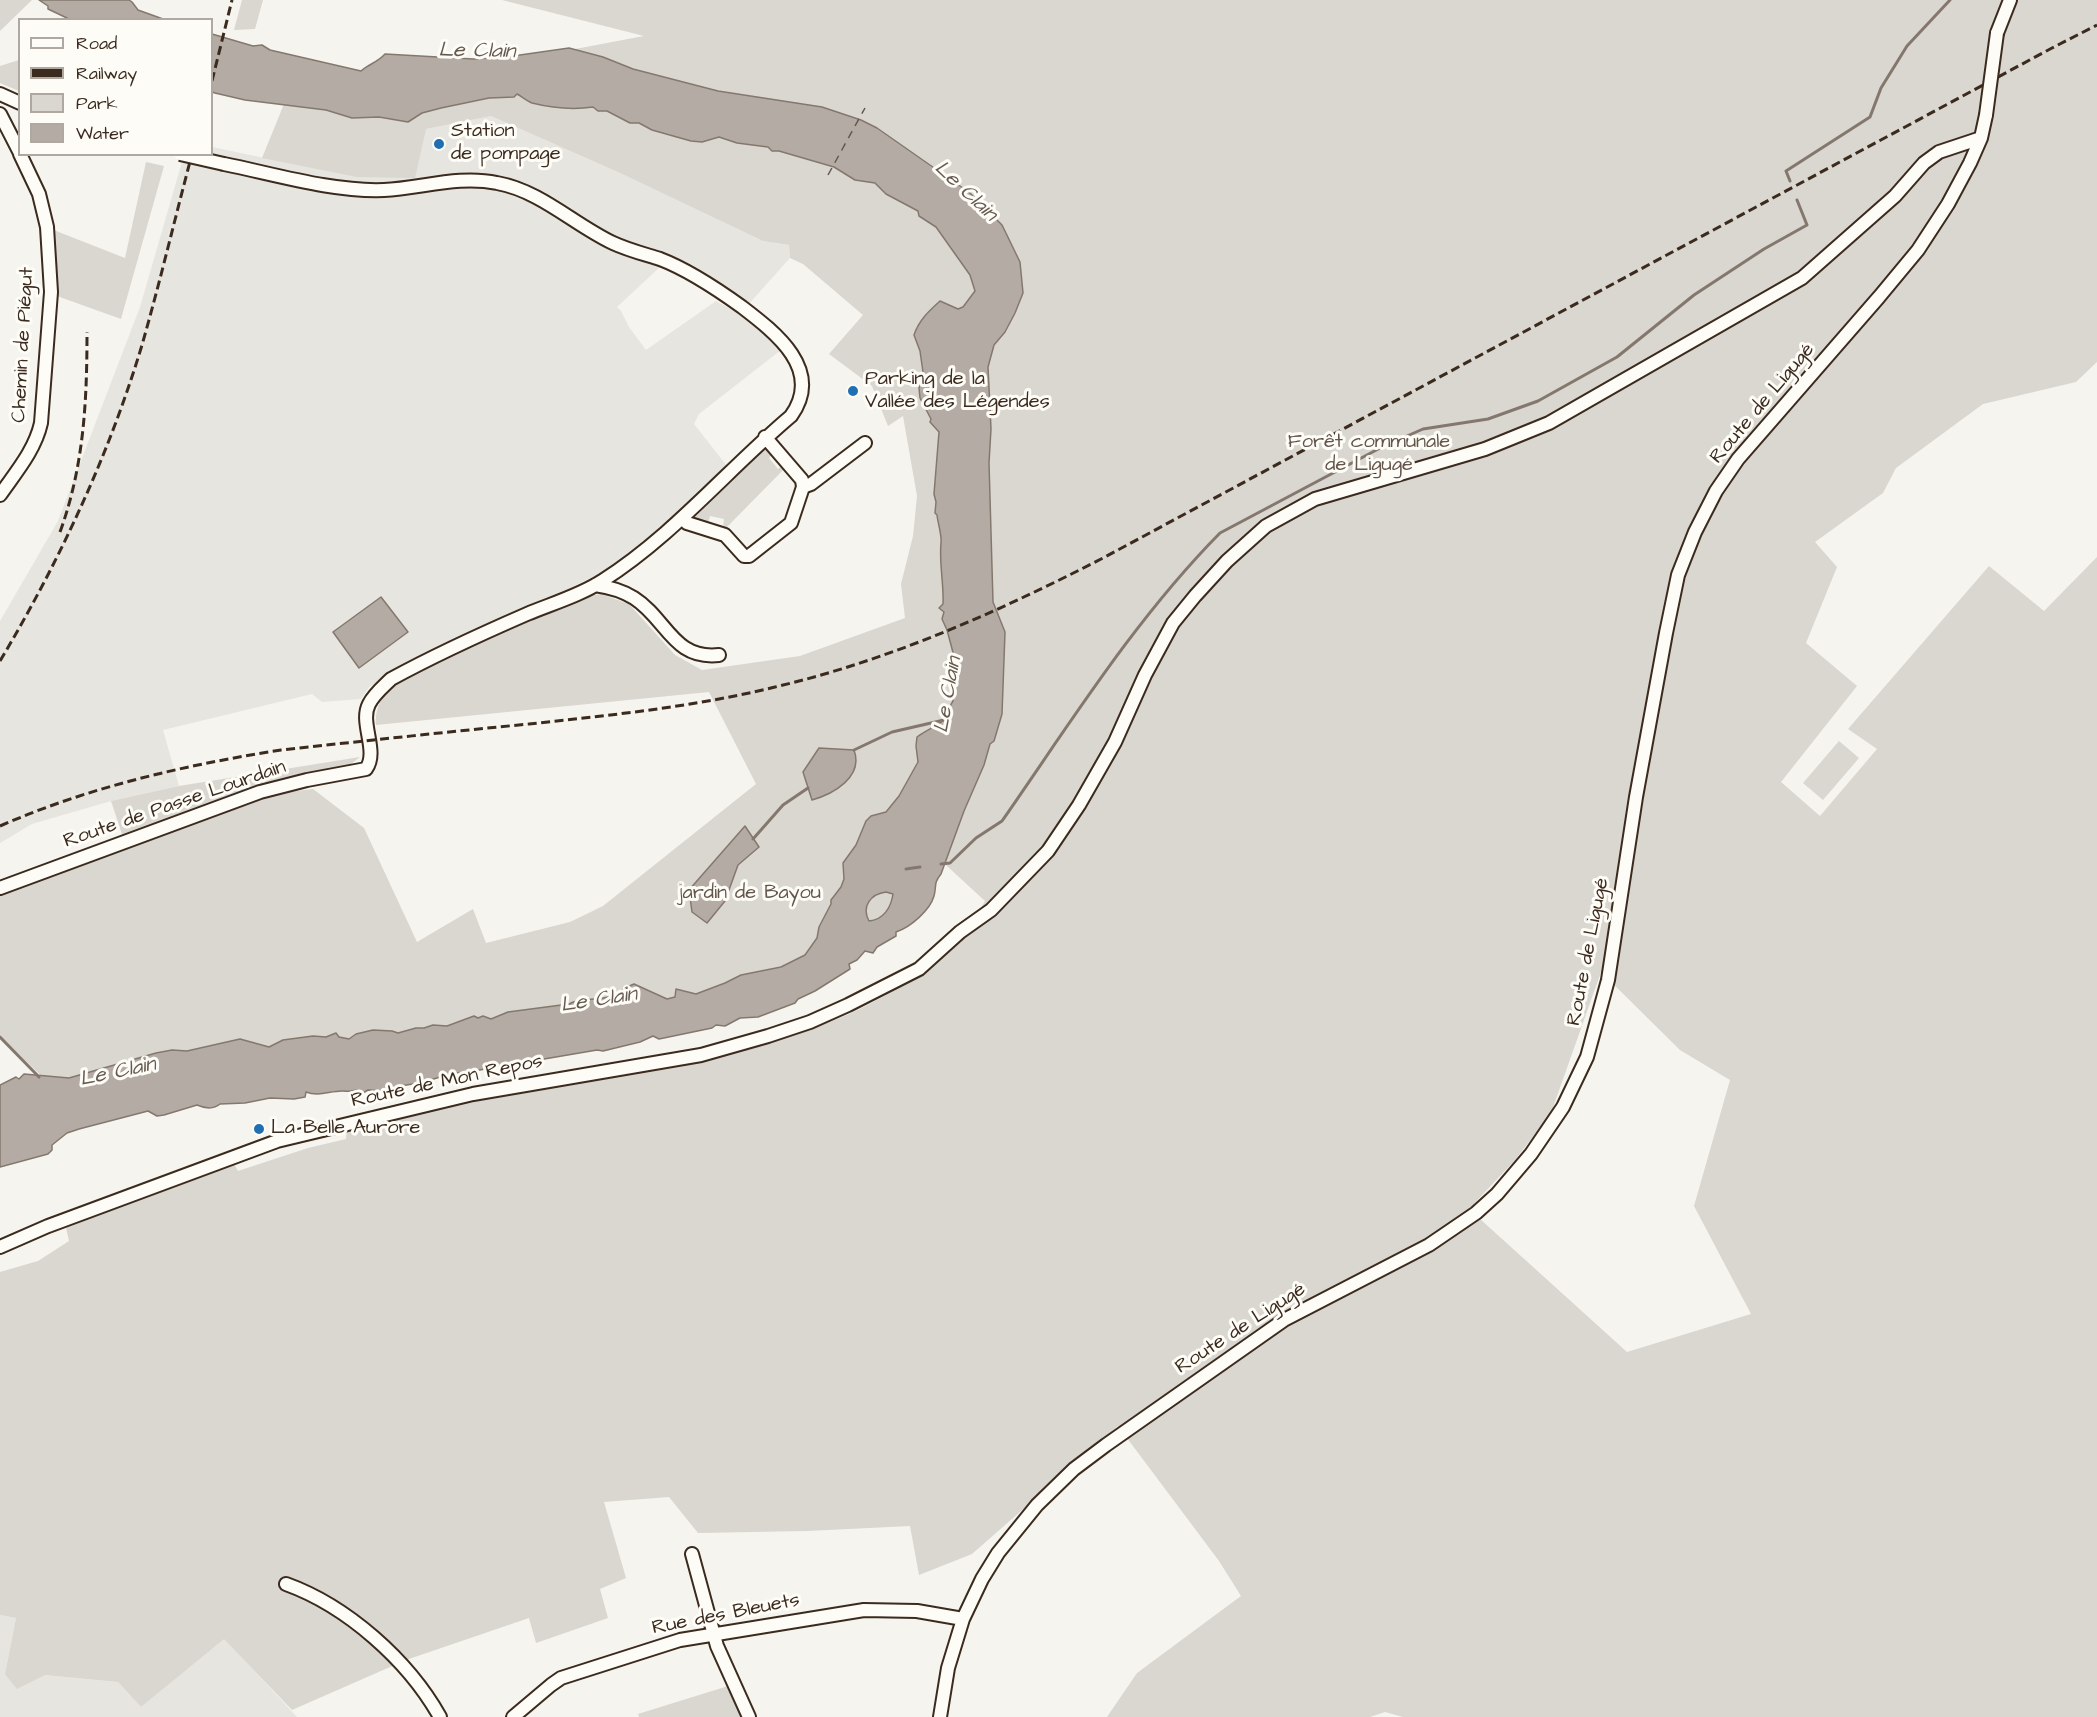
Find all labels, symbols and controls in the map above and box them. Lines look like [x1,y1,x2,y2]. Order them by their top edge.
legend [18,18,213,156]
text: Road [76,31,117,56]
water label: Le Clain [438,39,516,65]
text: Railway [76,61,137,86]
text: Park [76,91,118,116]
place label: Station de pompage [451,120,560,167]
text: Water [76,121,129,146]
marker: Station de pompage [432,137,446,151]
water label: Le Clain [928,157,1002,227]
street label: Chemin de Piégut [8,267,40,423]
street label: Route de Ligugé [1706,339,1820,469]
place label: Parking de la Vallée des Légendes [865,368,1050,415]
marker: Parking de la Vallée des Légendes [846,384,860,398]
park label: Forêt communale de Ligugé [1288,431,1450,478]
water label: Le Clain [930,655,968,735]
street label: Route de Passe Lourdain [61,756,289,854]
street label: Route de Ligugé [1563,876,1615,1028]
park label: jardin de Bayou [679,882,821,906]
water label: Le Clain [559,983,639,1019]
street label: Route de Mon Repos [349,1050,545,1114]
water label: Le Clain [78,1053,158,1093]
place label: La Belle Aurore [271,1117,420,1141]
marker: La Belle Aurore [252,1122,266,1136]
street label: Route de Ligugé [1172,1278,1310,1380]
street label: Rue des Bleuets [650,1589,802,1641]

